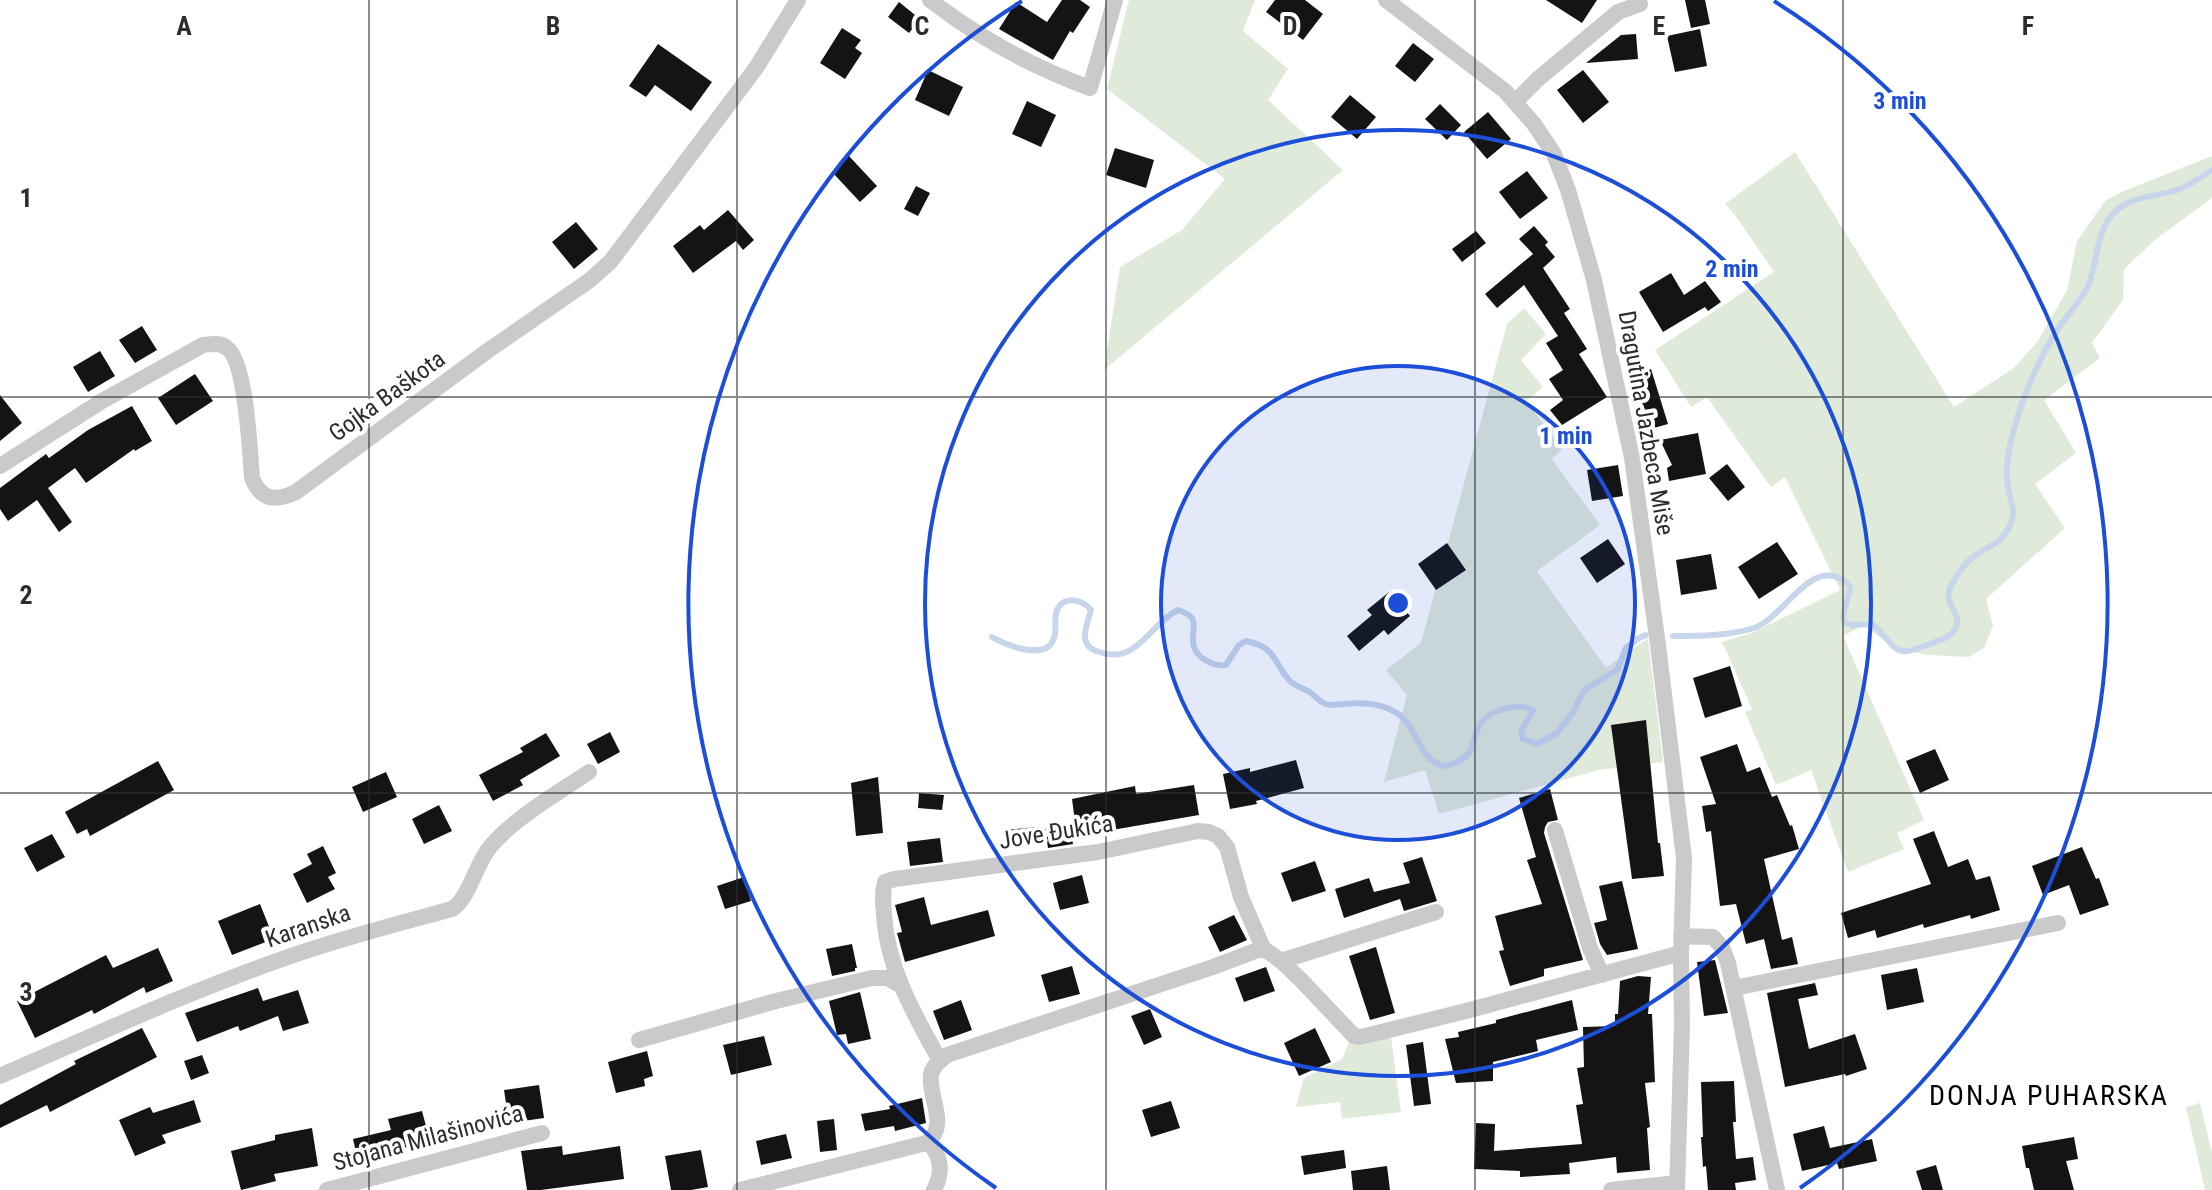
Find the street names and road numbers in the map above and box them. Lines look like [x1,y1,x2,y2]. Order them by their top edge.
street label: Dragutina Jazbeca Miše [1612,309,1680,537]
street label: Gojka Baškota [324,345,450,447]
street label: Jove Đukića [997,809,1115,855]
street label: Karanska [262,898,354,954]
street label: Stojana Milašinovića [330,1099,526,1177]

